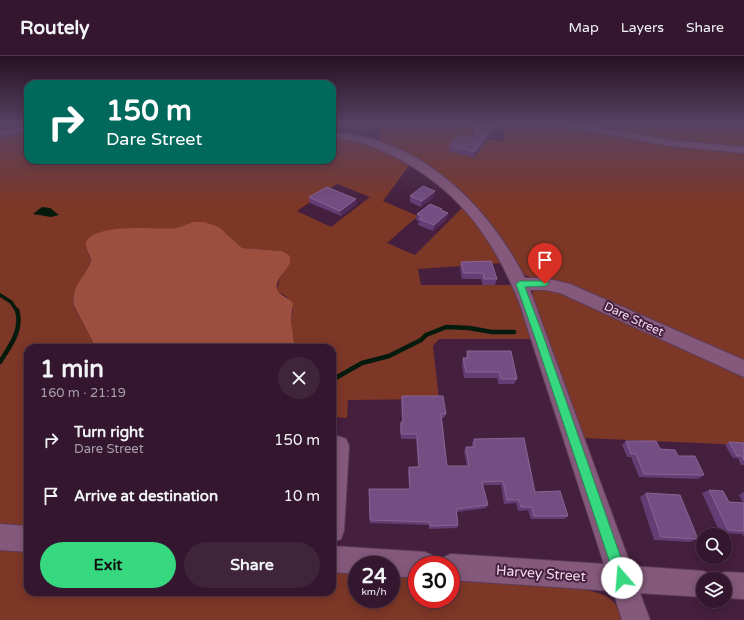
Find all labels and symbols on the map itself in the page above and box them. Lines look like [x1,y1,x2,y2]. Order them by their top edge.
pin [528,243,562,284]
street label: Dare Street [602,299,666,339]
speed limit sign: 30 [408,556,460,608]
position arrow [601,557,643,599]
street label: Harvey Street [495,562,587,585]

